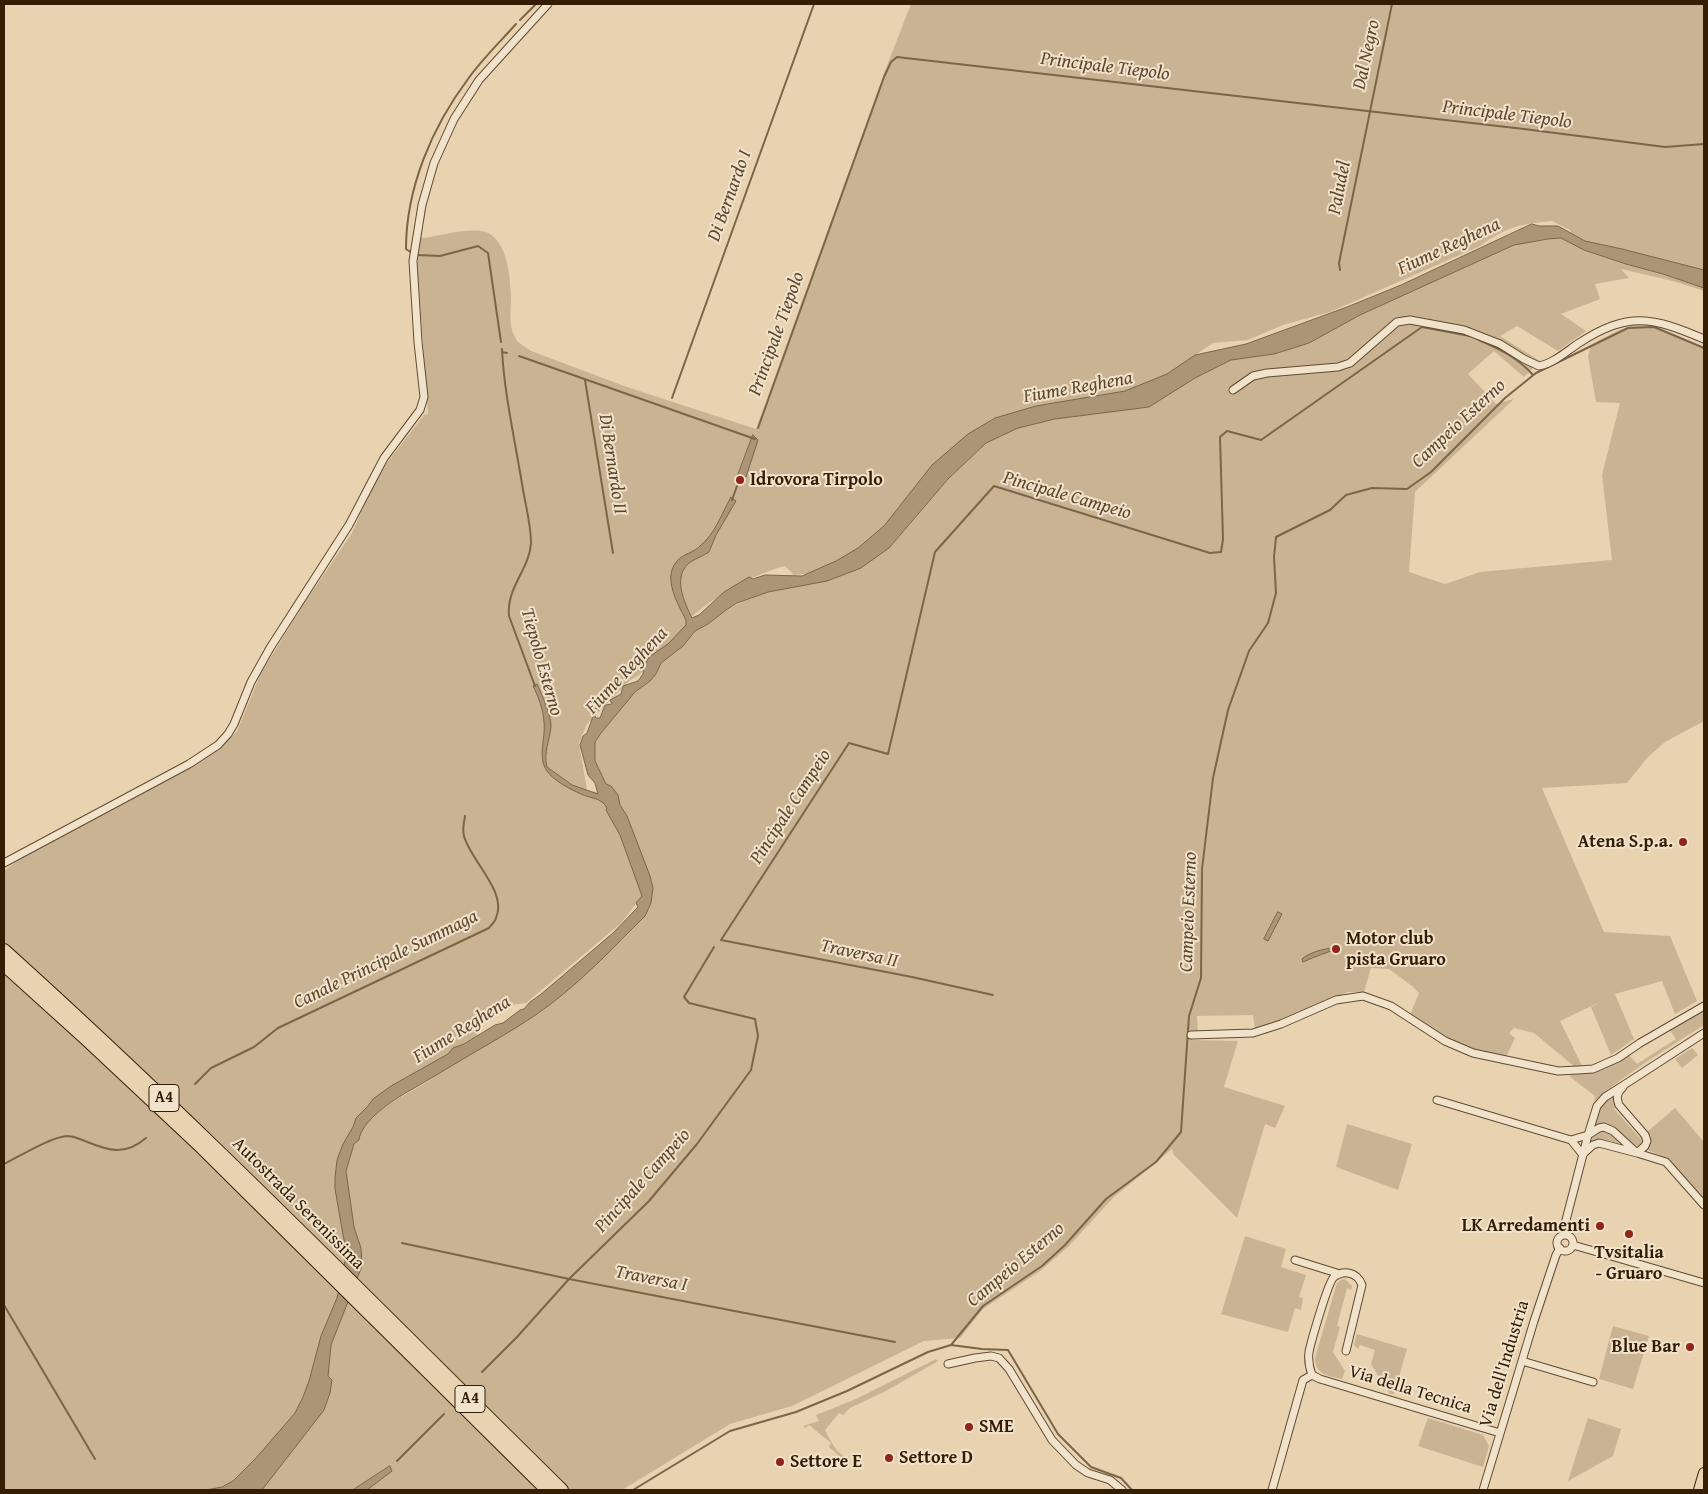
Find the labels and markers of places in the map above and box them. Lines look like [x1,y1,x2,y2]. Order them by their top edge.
place label: Idrovora Tirpolo [750,469,883,491]
marker: Idrovora Tirpolo [734,474,746,486]
place label: Atena S.p.a. [1578,831,1673,853]
marker: Atena S.p.a. [1677,836,1689,848]
place label: Motor club pista Gruaro [1346,928,1446,971]
marker: Motor club pista Gruaro [1330,943,1342,955]
place label: LK Arredamenti [1462,1215,1590,1237]
marker: LK Arredamenti [1594,1220,1606,1232]
marker: Tvsitalia - Gruaro [1623,1228,1635,1240]
place label: Tvsitalia - Gruaro [1594,1242,1664,1284]
place label: Blue Bar [1612,1336,1680,1358]
marker: Blue Bar [1684,1341,1696,1353]
place label: SME [979,1416,1014,1438]
marker: SME [963,1421,975,1433]
place label: Settore D [899,1447,973,1469]
place label: Settore E [790,1451,862,1473]
marker: Settore D [883,1452,895,1464]
marker: Settore E [774,1456,786,1468]

